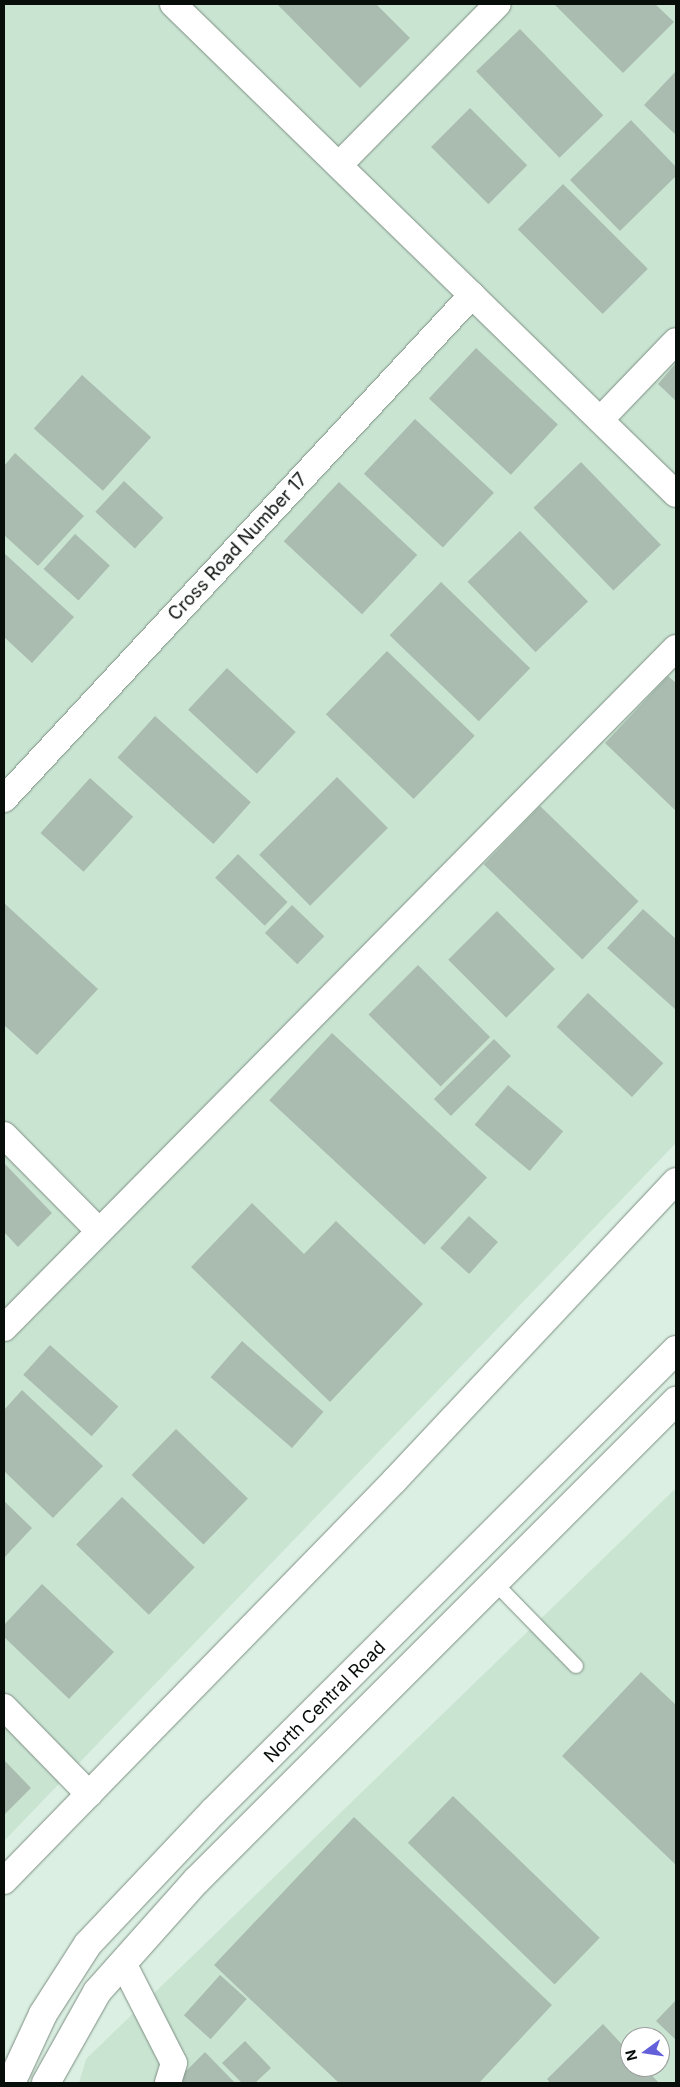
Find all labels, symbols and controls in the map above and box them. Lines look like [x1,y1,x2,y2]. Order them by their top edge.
street label: Cross Road Number 17 [164,469,312,625]
street label: North Central Road [260,1637,390,1767]
north arrow [620,2027,670,2077]
text: N [621,2048,640,2063]

